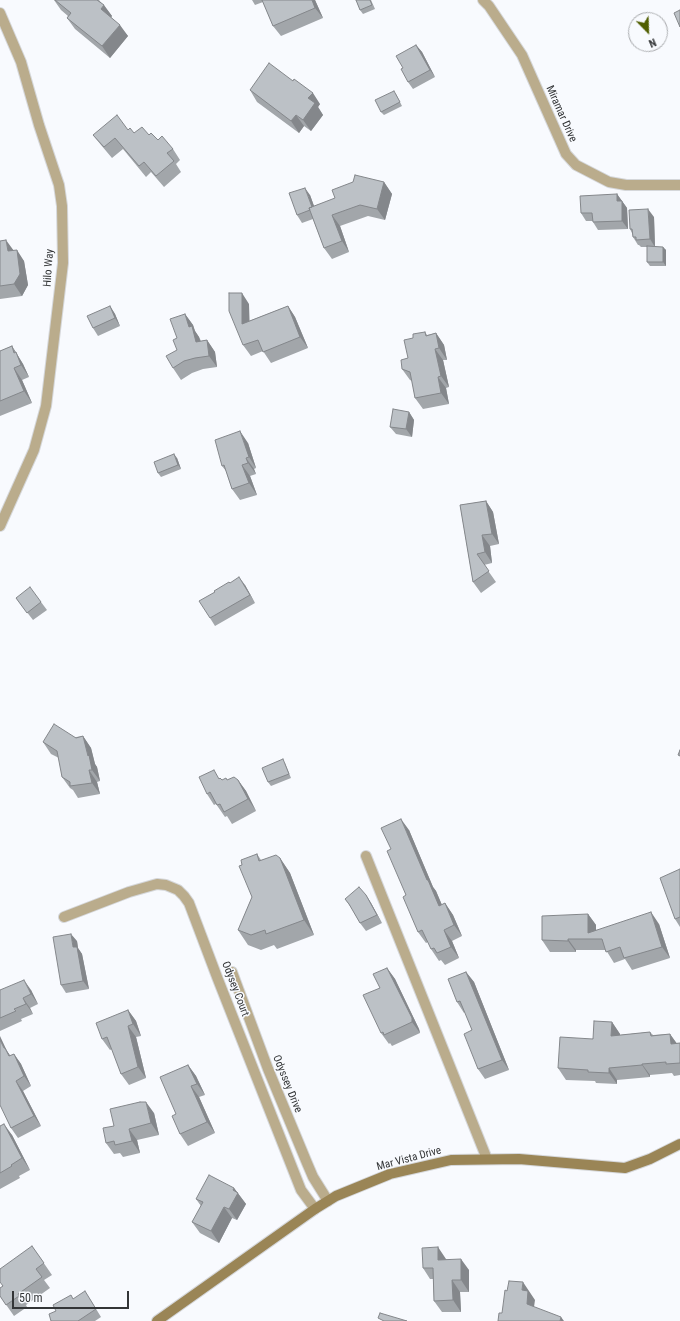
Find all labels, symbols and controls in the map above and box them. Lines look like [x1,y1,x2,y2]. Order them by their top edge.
north arrow [628,12,668,52]
text: N [647,35,658,50]
street label: Miramar Drive [543,84,579,144]
street label: Hilo Way [41,249,57,287]
street label: Odysey Court [218,960,252,1018]
street label: Odyssey Drive [269,1053,305,1115]
street label: Mar Vista Drive [375,1144,443,1174]
scale bar [14,1283,131,1309]
text: 50 m [19,1291,43,1305]

